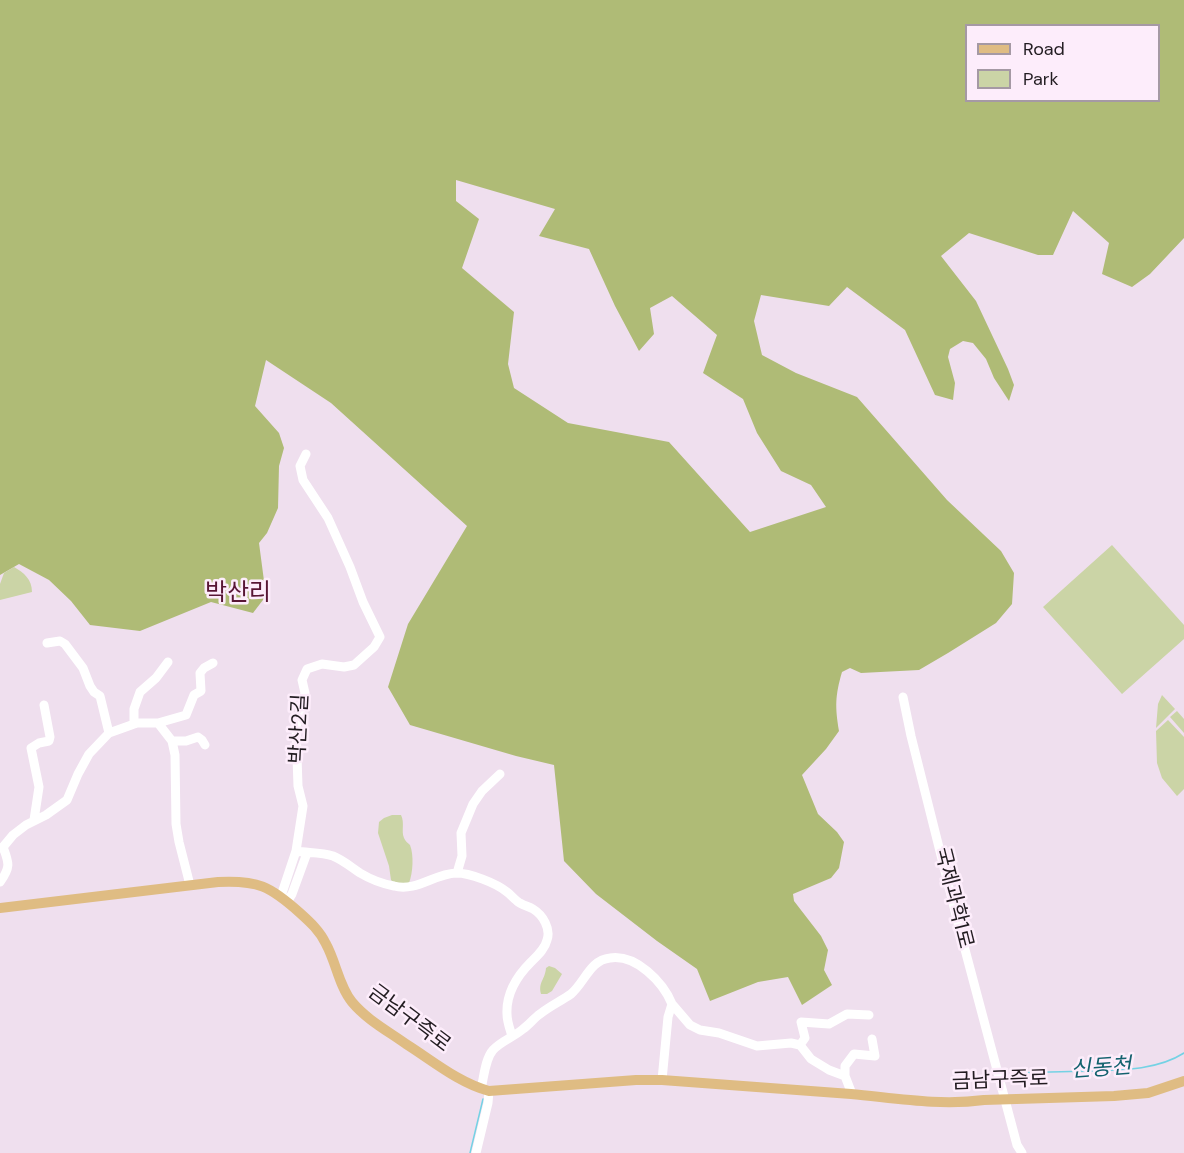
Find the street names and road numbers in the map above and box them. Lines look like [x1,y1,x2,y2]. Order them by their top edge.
street label: 박산2길 [286,693,314,765]
street label: 국제과학1로 [928,845,978,951]
street label: 금남구즉로 [363,980,455,1058]
street label: 금남구즉로 [951,1067,1049,1095]

